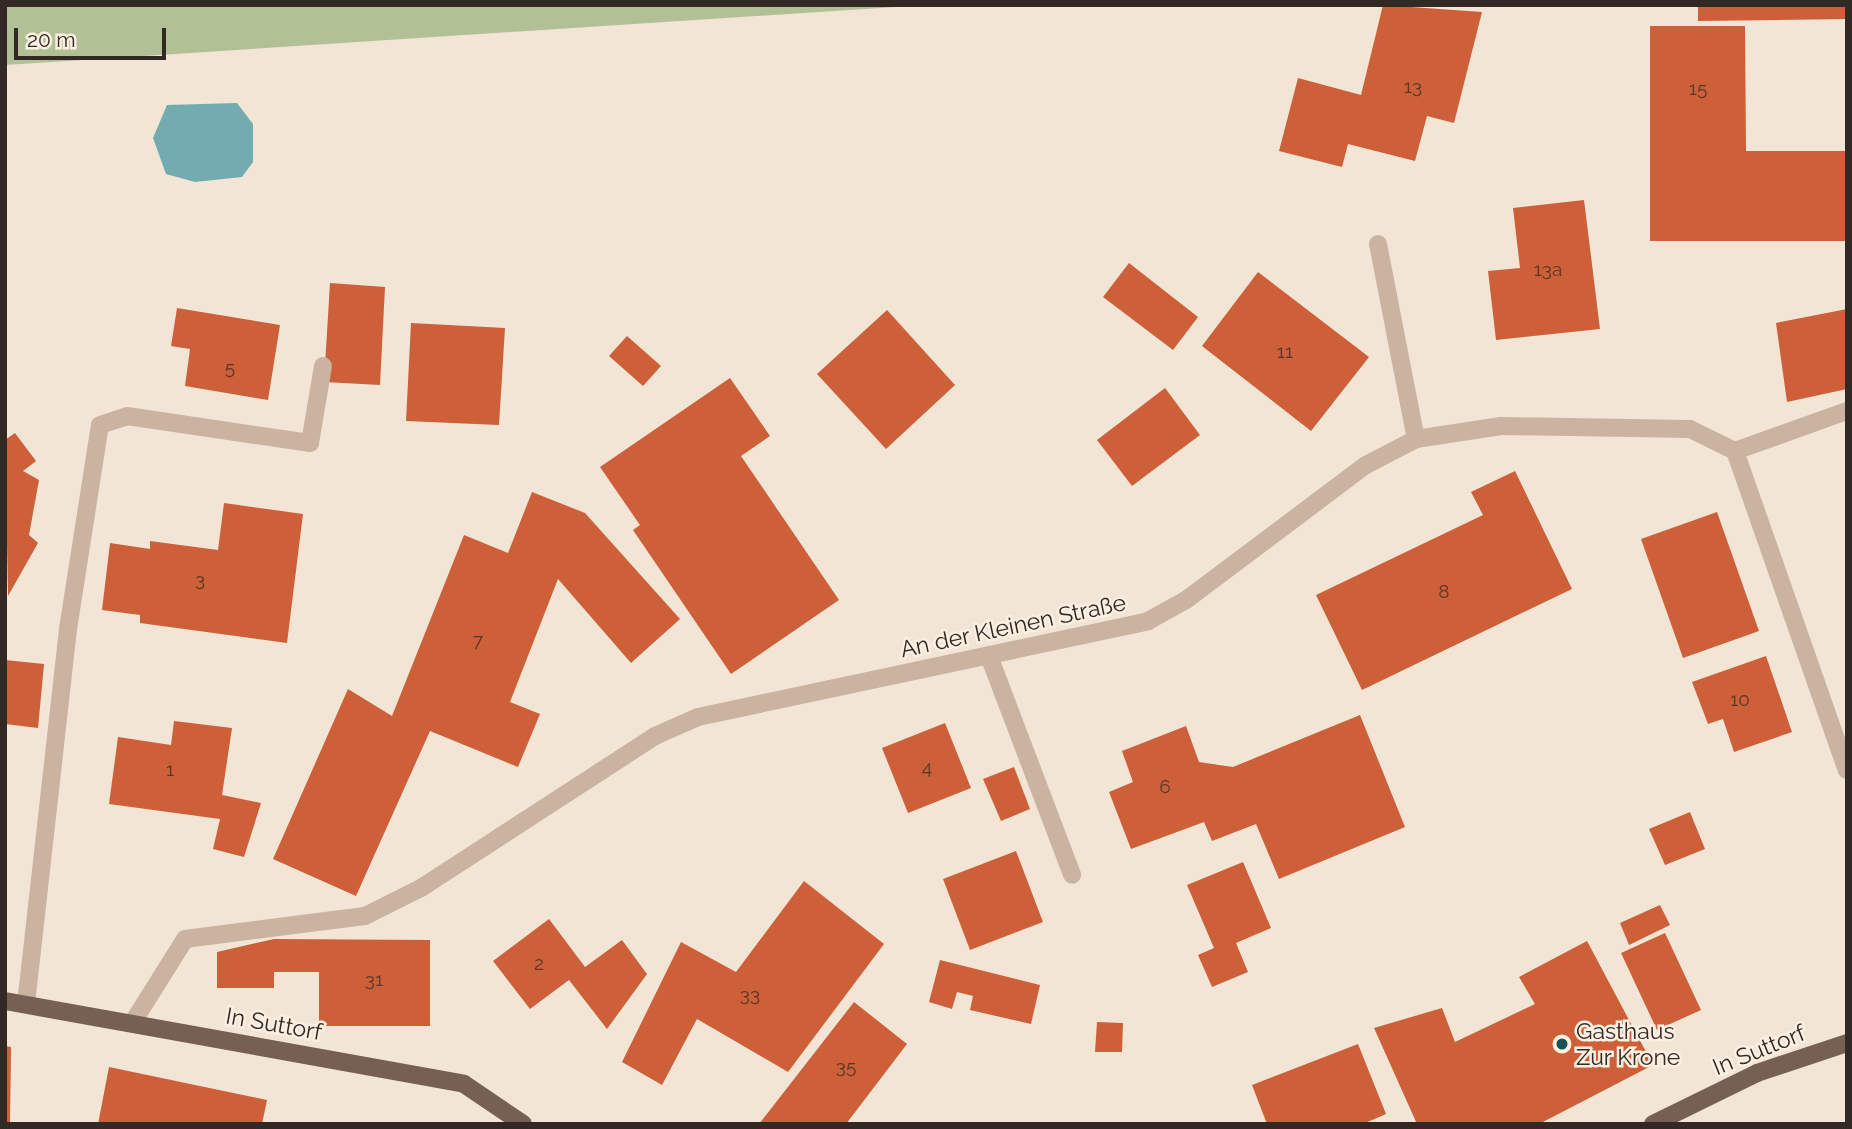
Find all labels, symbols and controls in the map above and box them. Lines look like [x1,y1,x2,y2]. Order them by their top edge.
scale bar [18,14,170,58]
text: 20 m [27,27,75,52]
house number: 13 [1404,76,1422,98]
house number: 15 [1689,78,1707,100]
house number: 13a [1534,259,1562,281]
house number: 11 [1277,341,1293,363]
house number: 5 [225,357,235,379]
house number: 3 [195,569,205,591]
house number: 8 [1438,581,1450,603]
street label: An der Kleinen Straße [897,589,1129,663]
house number: 7 [473,630,483,652]
house number: 10 [1730,689,1750,711]
house number: 4 [922,757,932,779]
house number: 1 [166,759,174,781]
house number: 6 [1159,776,1171,798]
house number: 2 [534,953,544,975]
house number: 31 [365,969,383,991]
house number: 33 [740,984,760,1006]
street label: In Suttorf [224,1002,324,1046]
place label: Gasthaus Zur Krone [1576,1017,1681,1071]
street label: In Suttorf [1709,1019,1809,1081]
marker: Gasthaus Zur Krone [1554,1036,1570,1052]
house number: 35 [836,1056,856,1078]

